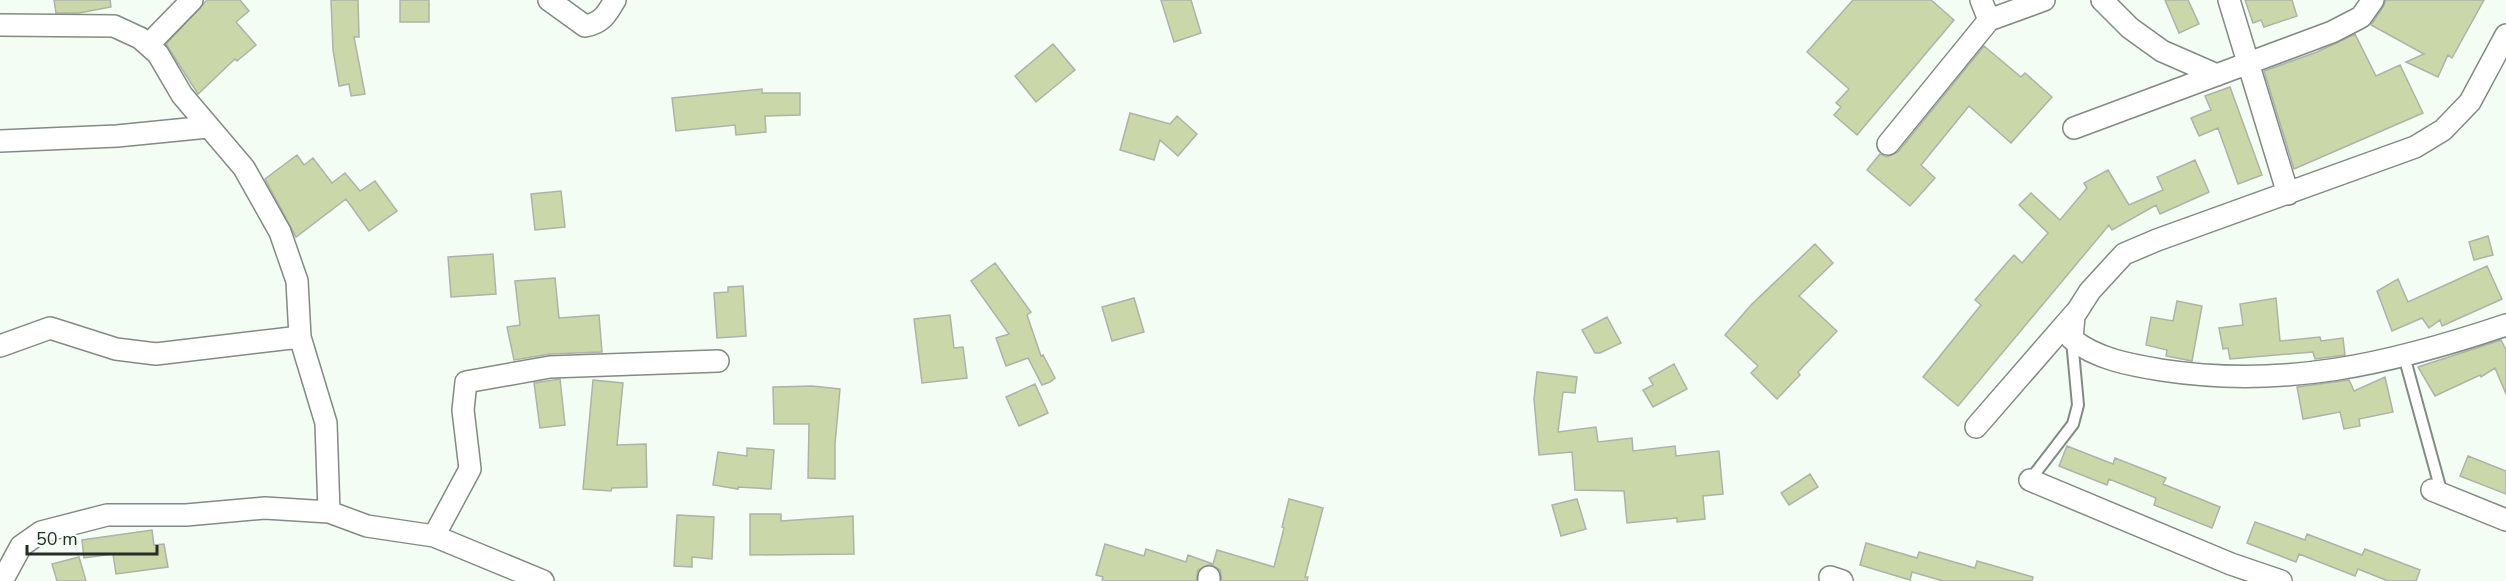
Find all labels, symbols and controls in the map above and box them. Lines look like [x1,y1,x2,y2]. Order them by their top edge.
scale bar [27,518,158,556]
text: 50 m [36,527,78,551]

